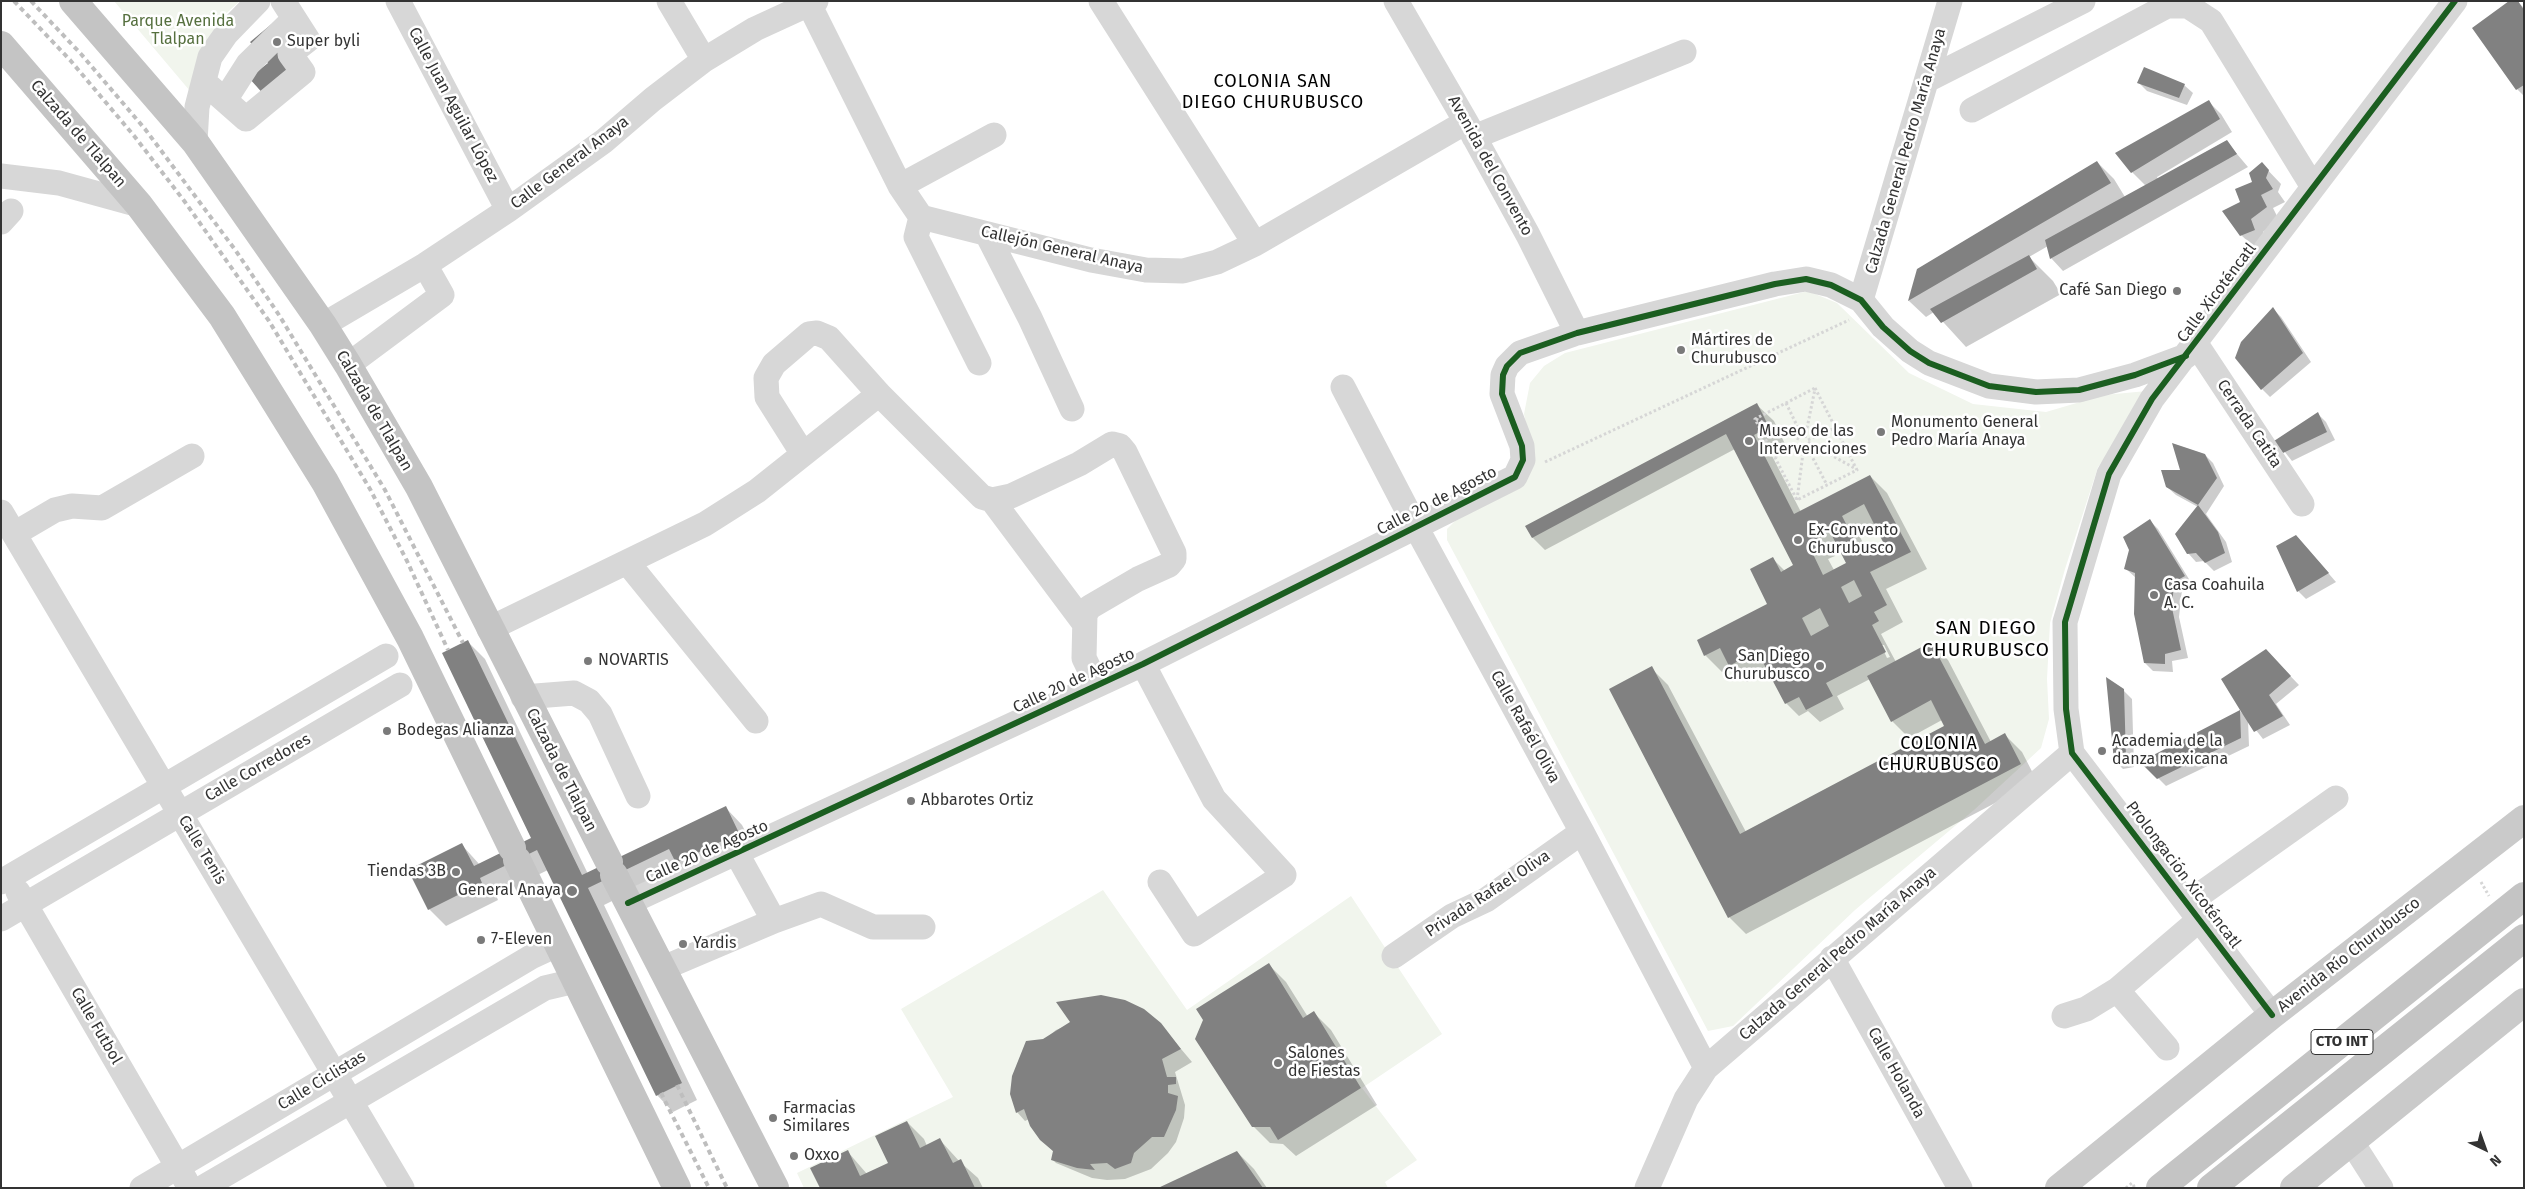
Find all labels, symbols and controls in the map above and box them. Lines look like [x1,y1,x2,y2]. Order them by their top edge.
park label: Parque Avenida Tlalpan [122,12,234,50]
street label: Calle Juan Aguilar López [404,24,502,186]
street label: Calzada General Pedro María Anaya [1862,26,1950,276]
place label: Super byli [287,32,360,52]
marker: Super byli [271,36,283,48]
district label: COLONIA SAN DIEGO CHURUBUSCO [1180,71,1366,114]
street label: Calzada de Tlalpan [26,76,130,192]
street label: Avenida del Convento [1443,93,1537,239]
street label: Calle General Anaya [507,112,633,214]
street label: Callejón General Anaya [979,222,1145,278]
street label: Calle Xicoténcatl [2173,239,2261,347]
place label: Café San Diego [2059,281,2167,301]
marker: Café San Diego [2171,285,2183,297]
place label: Mártires de Churubusco [1691,331,1777,369]
marker: Mártires de Churubusco [1675,344,1687,356]
street label: Calzada de Tlalpan [332,347,416,475]
street label: Cerrada Catita [2212,376,2286,472]
place label: Monumento General Pedro María Anaya [1891,413,2038,451]
place label: Museo de las Intervenciones [1759,422,1867,460]
marker: Monumento General Pedro María Anaya [1875,426,1887,438]
marker: Museo de las Intervenciones [1743,435,1755,447]
street label: Calle 20 de Agosto [1374,462,1500,540]
place label: Ex-Convento Churubusco [1808,521,1898,559]
marker: Ex-Convento Churubusco [1792,534,1804,546]
place label: Casa Coahuila A. C. [2164,576,2265,614]
marker: Casa Coahuila A. C. [2148,589,2160,601]
district label: SAN DIEGO CHURUBUSCO [1921,618,2051,662]
street label: Calle 20 de Agosto [1010,644,1138,718]
place label: San Diego Churubusco [1724,647,1810,685]
place label: NOVARTIS [598,651,669,671]
marker: NOVARTIS [582,655,594,667]
marker: San Diego Churubusco [1814,660,1826,672]
street label: Calle Rafaél Oliva [1486,667,1564,787]
street label: Calzada de Tlalpan [522,705,600,835]
place label: Bodegas Alianza [397,721,515,741]
marker: Bodegas Alianza [381,725,393,737]
street label: Calle Corredores [202,730,314,806]
place label: Academia de la danza mexicana [2112,732,2228,770]
district label: COLONIA CHURUBUSCO [1877,733,2001,776]
marker: Academia de la danza mexicana [2096,745,2108,757]
place label: Abbarotes Ortiz [921,791,1033,811]
marker: Abbarotes Ortiz [905,795,917,807]
street label: Prolongación Xicoténcatl [2121,798,2245,952]
street label: Calle Tenis [174,812,230,888]
street label: Calle 20 de Agosto [643,816,771,888]
street label: Privada Rafael Oliva [1422,847,1554,941]
place label: Tiendas 3B [368,862,446,882]
street label: Calzada General Pedro María Anaya [1736,863,1940,1045]
marker: Tiendas 3B [450,866,462,878]
place label: General Anaya [458,881,561,901]
marker: General Anaya [565,884,579,898]
street label: Avenida Río Churubusco [2274,893,2424,1017]
place label: 7-Eleven [491,930,552,950]
marker: 7-Eleven [475,934,487,946]
place label: Yardis [693,934,736,954]
marker: Yardis [677,938,689,950]
street label: Calle Futbol [66,984,126,1068]
street label: Calle Holanda [1863,1024,1929,1122]
road number: CTO INT [2311,1030,2373,1054]
place label: Salones de Fiestas [1288,1044,1360,1082]
street label: Calle Ciclistas [275,1047,369,1115]
marker: Salones de Fiestas [1272,1057,1284,1069]
place label: Farmacias Similares [783,1099,855,1137]
marker: Farmacias Similares [767,1112,779,1124]
north arrow [2460,1124,2510,1174]
place label: Oxxo [804,1146,840,1166]
marker: Oxxo [788,1150,800,1162]
text: N [2486,1151,2505,1170]

